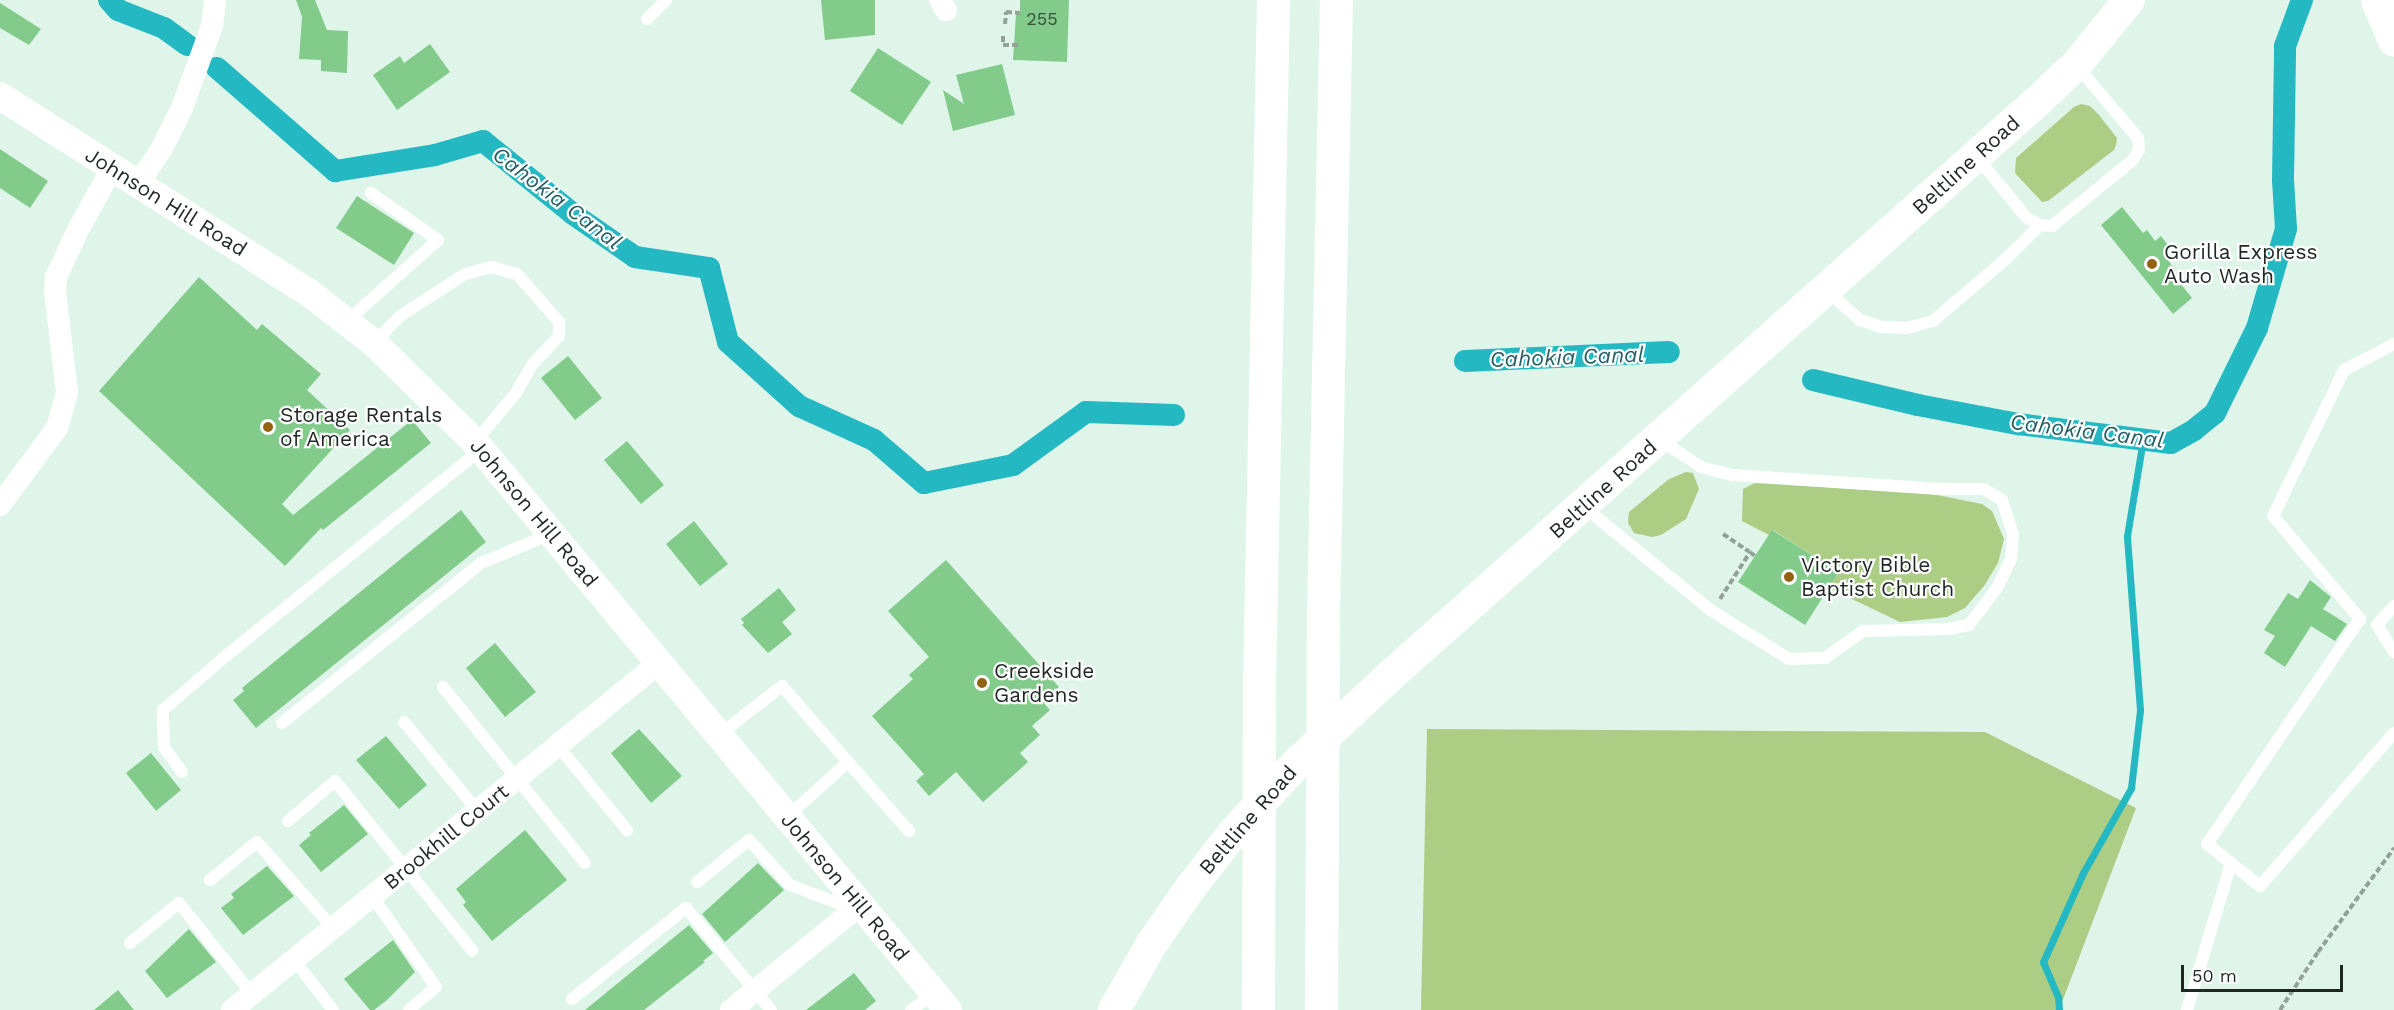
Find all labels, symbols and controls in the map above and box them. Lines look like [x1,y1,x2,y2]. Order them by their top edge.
house number: 255 [1026,8,1058,30]
street label: Beltline Road [1907,110,2025,220]
water label: Cahokia Canal [487,141,627,255]
street label: Johnson Hill Road [80,142,252,262]
place label: Gorilla Express Auto Wash [2164,239,2318,289]
marker: Gorilla Express Auto Wash [2145,257,2159,271]
water label: Cahokia Canal [1489,341,1645,373]
place label: Storage Rentals of America [280,402,442,452]
water label: Cahokia Canal [2009,408,2165,454]
marker: Storage Rentals of America [261,420,275,434]
street label: Johnson Hill Road [464,433,604,593]
street label: Beltline Road [1544,434,1662,544]
place label: Victory Bible Baptist Church [1801,552,1954,602]
marker: Victory Bible Baptist Church [1782,570,1796,584]
place label: Creekside Gardens [994,658,1094,708]
marker: Creekside Gardens [975,676,989,690]
street label: Beltline Road [1194,760,1302,880]
street label: Brookhill Court [378,779,514,895]
street label: Johnson Hill Road [775,807,915,967]
scale bar [2184,953,2346,991]
text: 50 m [2192,965,2237,986]

